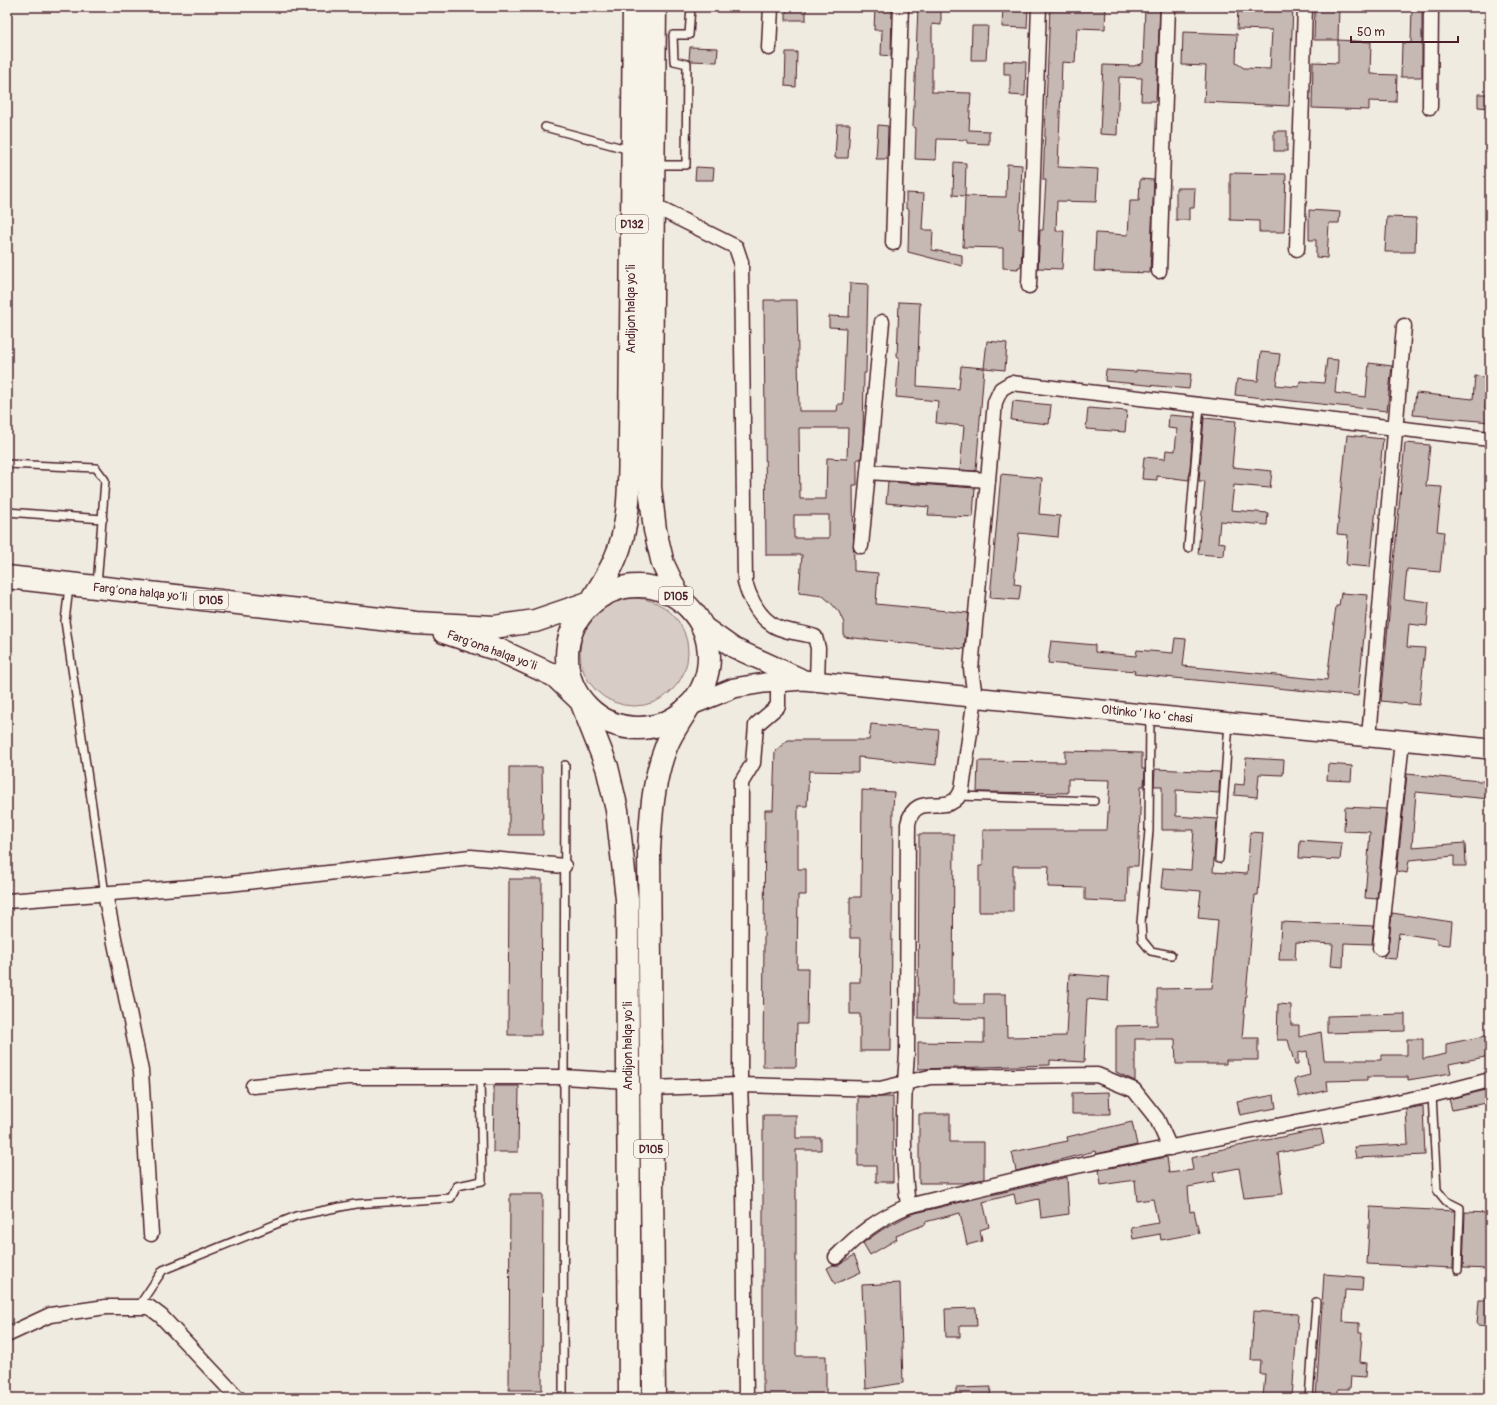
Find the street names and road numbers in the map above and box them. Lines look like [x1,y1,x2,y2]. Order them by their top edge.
road number: D132 [616,215,648,233]
street label: Andijon halqa yo‘li [624,265,639,353]
street label: Farg‘ona halqa yo‘li [92,580,188,605]
road number: D105 [659,587,693,605]
road number: D105 [194,591,228,609]
street label: Farg‘ona halqa yo‘li [445,627,539,674]
street label: Oltinkoʻl koʻchasi [1101,702,1193,727]
street label: Andijon halqa yo‘li [621,1002,636,1090]
road number: D105 [634,1140,668,1158]

